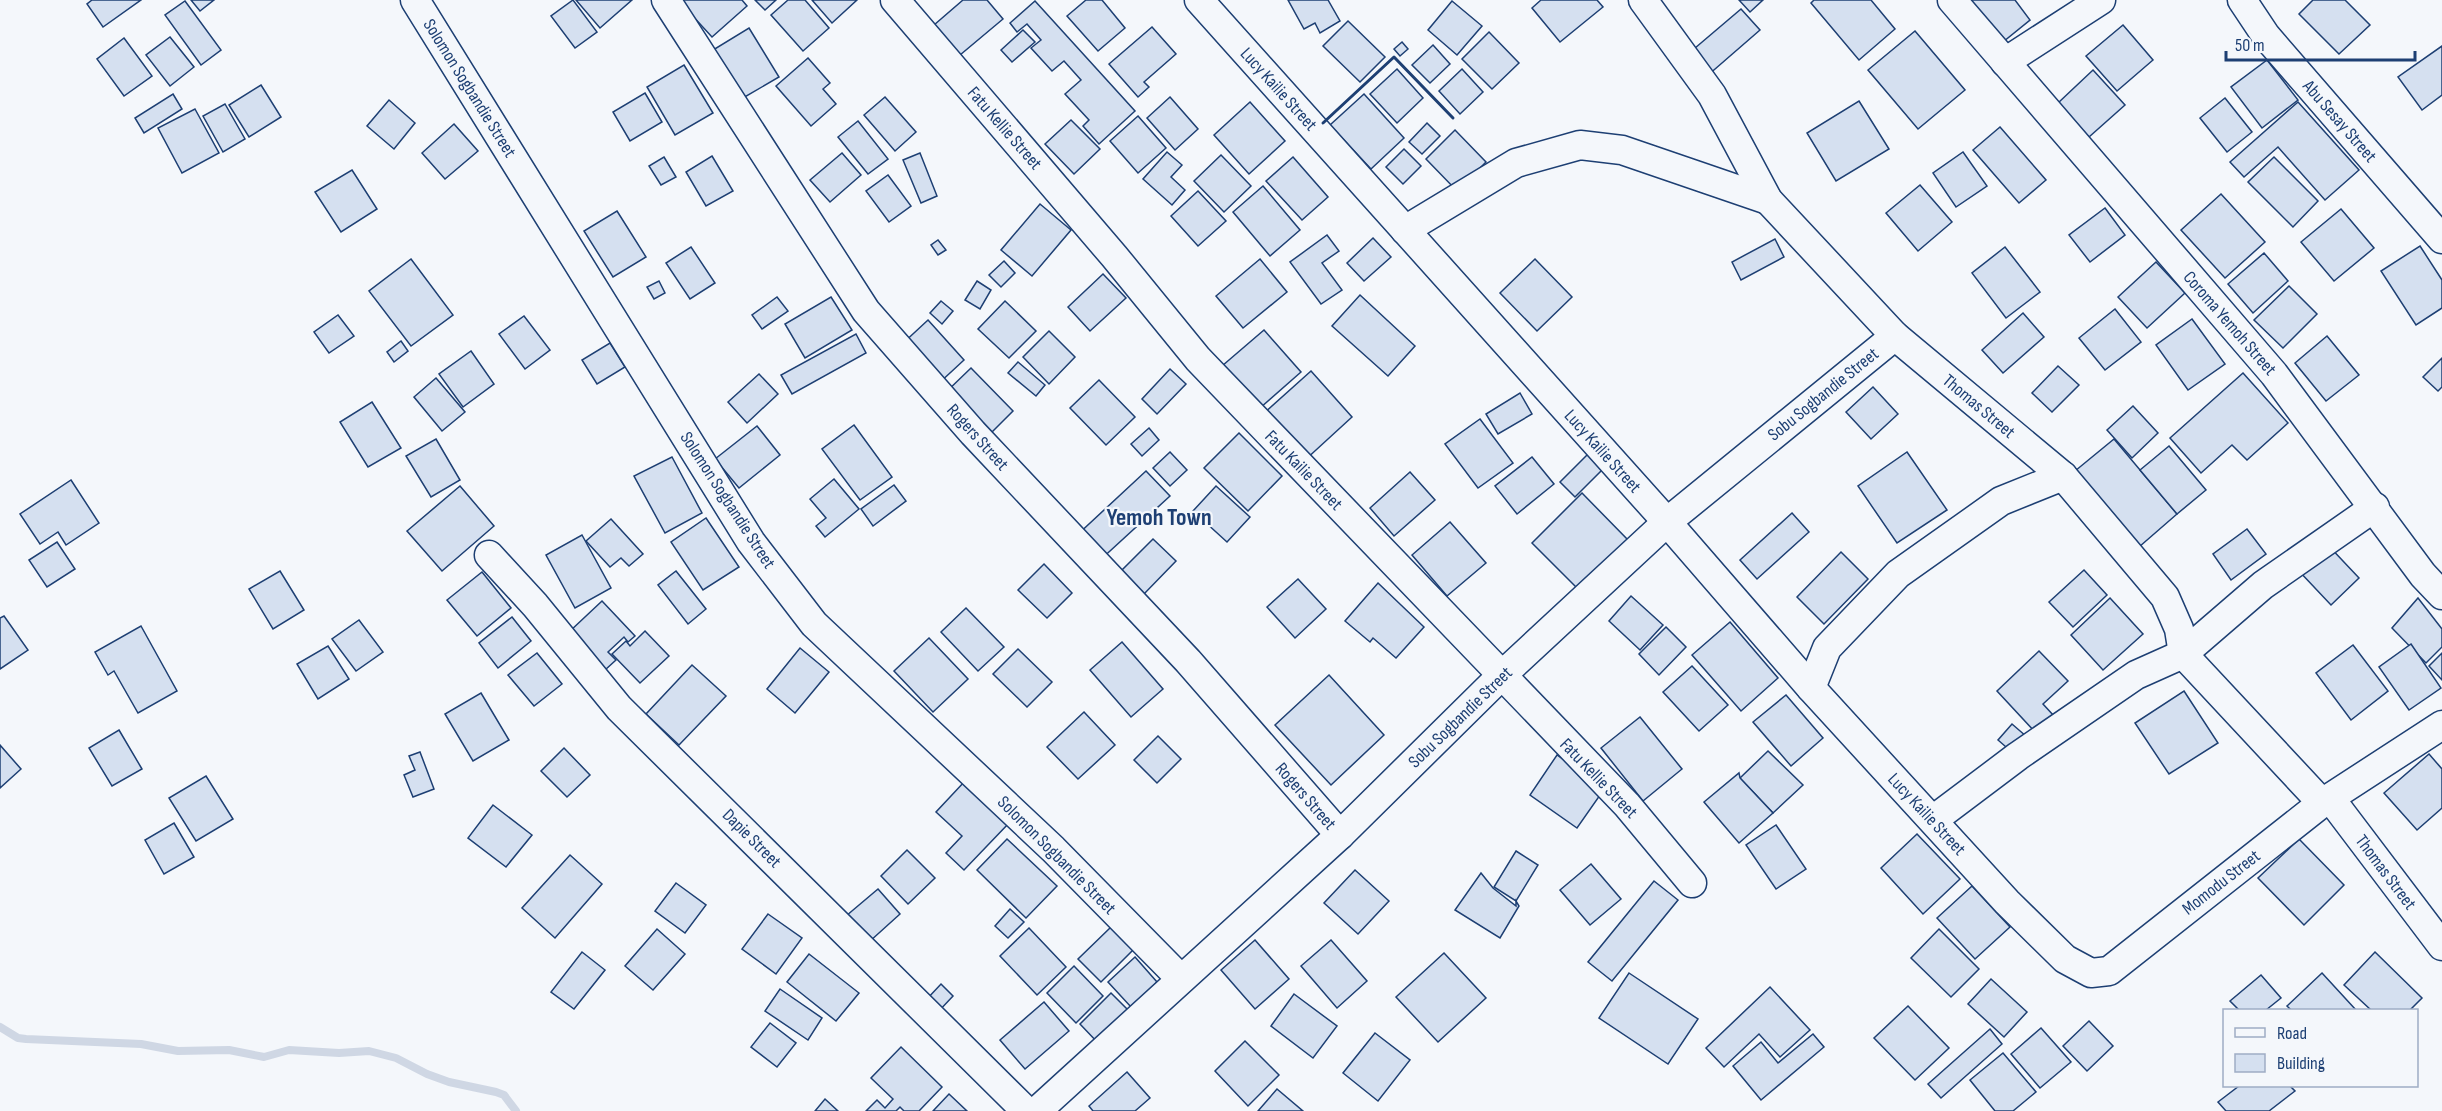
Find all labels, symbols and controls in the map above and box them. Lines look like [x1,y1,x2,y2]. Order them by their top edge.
street label: Solomon Sogbandie Street [419,15,521,162]
scale bar [2226,24,2415,62]
text: 50 m [2235,35,2265,56]
street label: Lucy Kailie Street [1236,43,1322,136]
street label: Abu Sesay Street [2298,75,2381,167]
street label: Fatu Kellie Street [963,83,1047,174]
street label: Coroma Yemoh Street [2179,267,2281,380]
street label: Sobu Sogbandie Street [1764,343,1883,445]
street label: Thomas Street [1938,370,2020,443]
street label: Rogers Street [942,400,1013,475]
street label: Lucy Kailie Street [1560,405,1646,498]
street label: Fatu Kailie Street [1260,426,1347,515]
street label: Solomon Sogbandie Street [676,428,780,573]
district label: Yemoh Town [1106,503,1212,532]
street label: Sobu Sogbandie Street [1404,662,1517,772]
street label: Fatu Kellie Street [1555,734,1642,823]
street label: Rogers Street [1271,758,1341,835]
street label: Lucy Kailie Street [1883,769,1970,860]
street label: Solomon Sogbandie Street [993,792,1121,919]
street label: Dapie Street [718,805,786,872]
street label: Thomas Street [2351,831,2421,914]
street label: Momodu Street [2178,845,2265,919]
legend [2223,1009,2418,1087]
text: Road [2277,1023,2307,1044]
text: Building [2277,1053,2325,1074]

